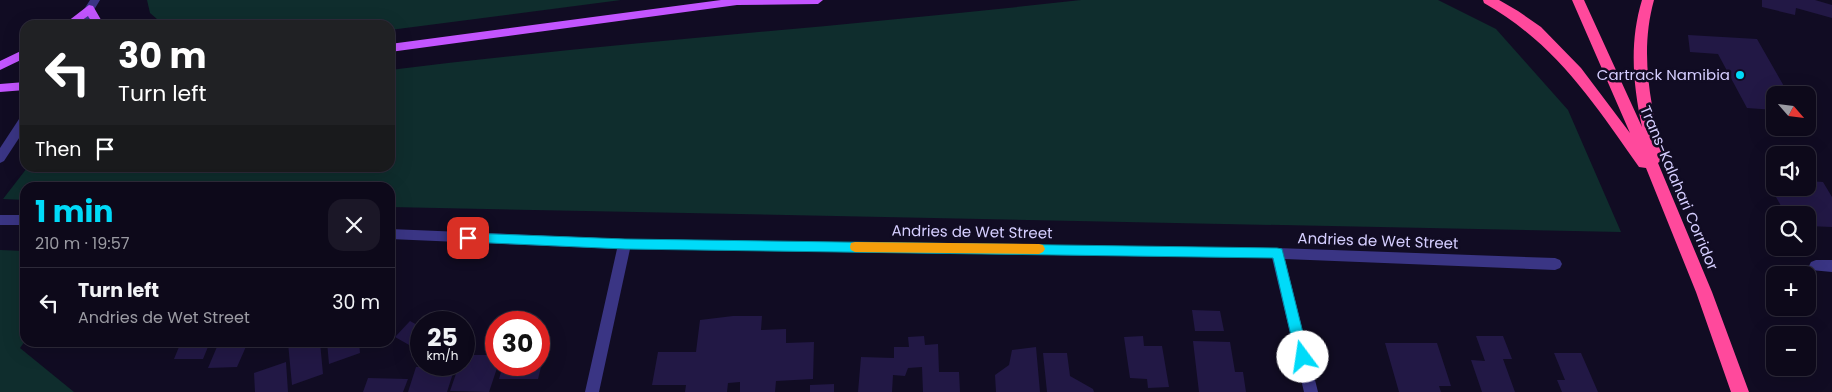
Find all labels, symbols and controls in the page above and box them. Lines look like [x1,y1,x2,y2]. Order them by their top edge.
text: 30 m [118,31,206,80]
icon: left [35,40,100,105]
place label: Cartrack Namibia [1597,64,1730,85]
marker: Cartrack Namibia [1734,69,1746,81]
text: Turn left [118,78,206,109]
north arrow [1766,86,1816,136]
map controls [1766,86,1816,376]
street label: Trans-Kalahari Corridor [1635,102,1724,274]
icon: arrive [91,135,119,163]
text: Then [35,136,81,163]
button: sound [1766,146,1816,196]
text: 1 min [35,190,113,233]
button: close [328,199,380,251]
button: search [1766,206,1816,256]
pin [447,217,489,259]
street label: Andries de Wet Street [891,220,1053,243]
icon: arrive [454,224,482,252]
street label: Andries de Wet Street [1297,227,1459,254]
text: 210 m · 19:57 [35,232,129,255]
button: + [1766,266,1816,316]
text: Turn left [78,277,159,304]
icon: left [35,289,63,317]
text: 30 m [332,289,380,316]
text: Andries de Wet Street [78,306,250,329]
speed limit sign: 30 [485,311,550,376]
text: 25 [427,320,458,355]
button: − [1766,326,1816,376]
position arrow [1276,330,1328,382]
text: km/h [427,347,458,364]

